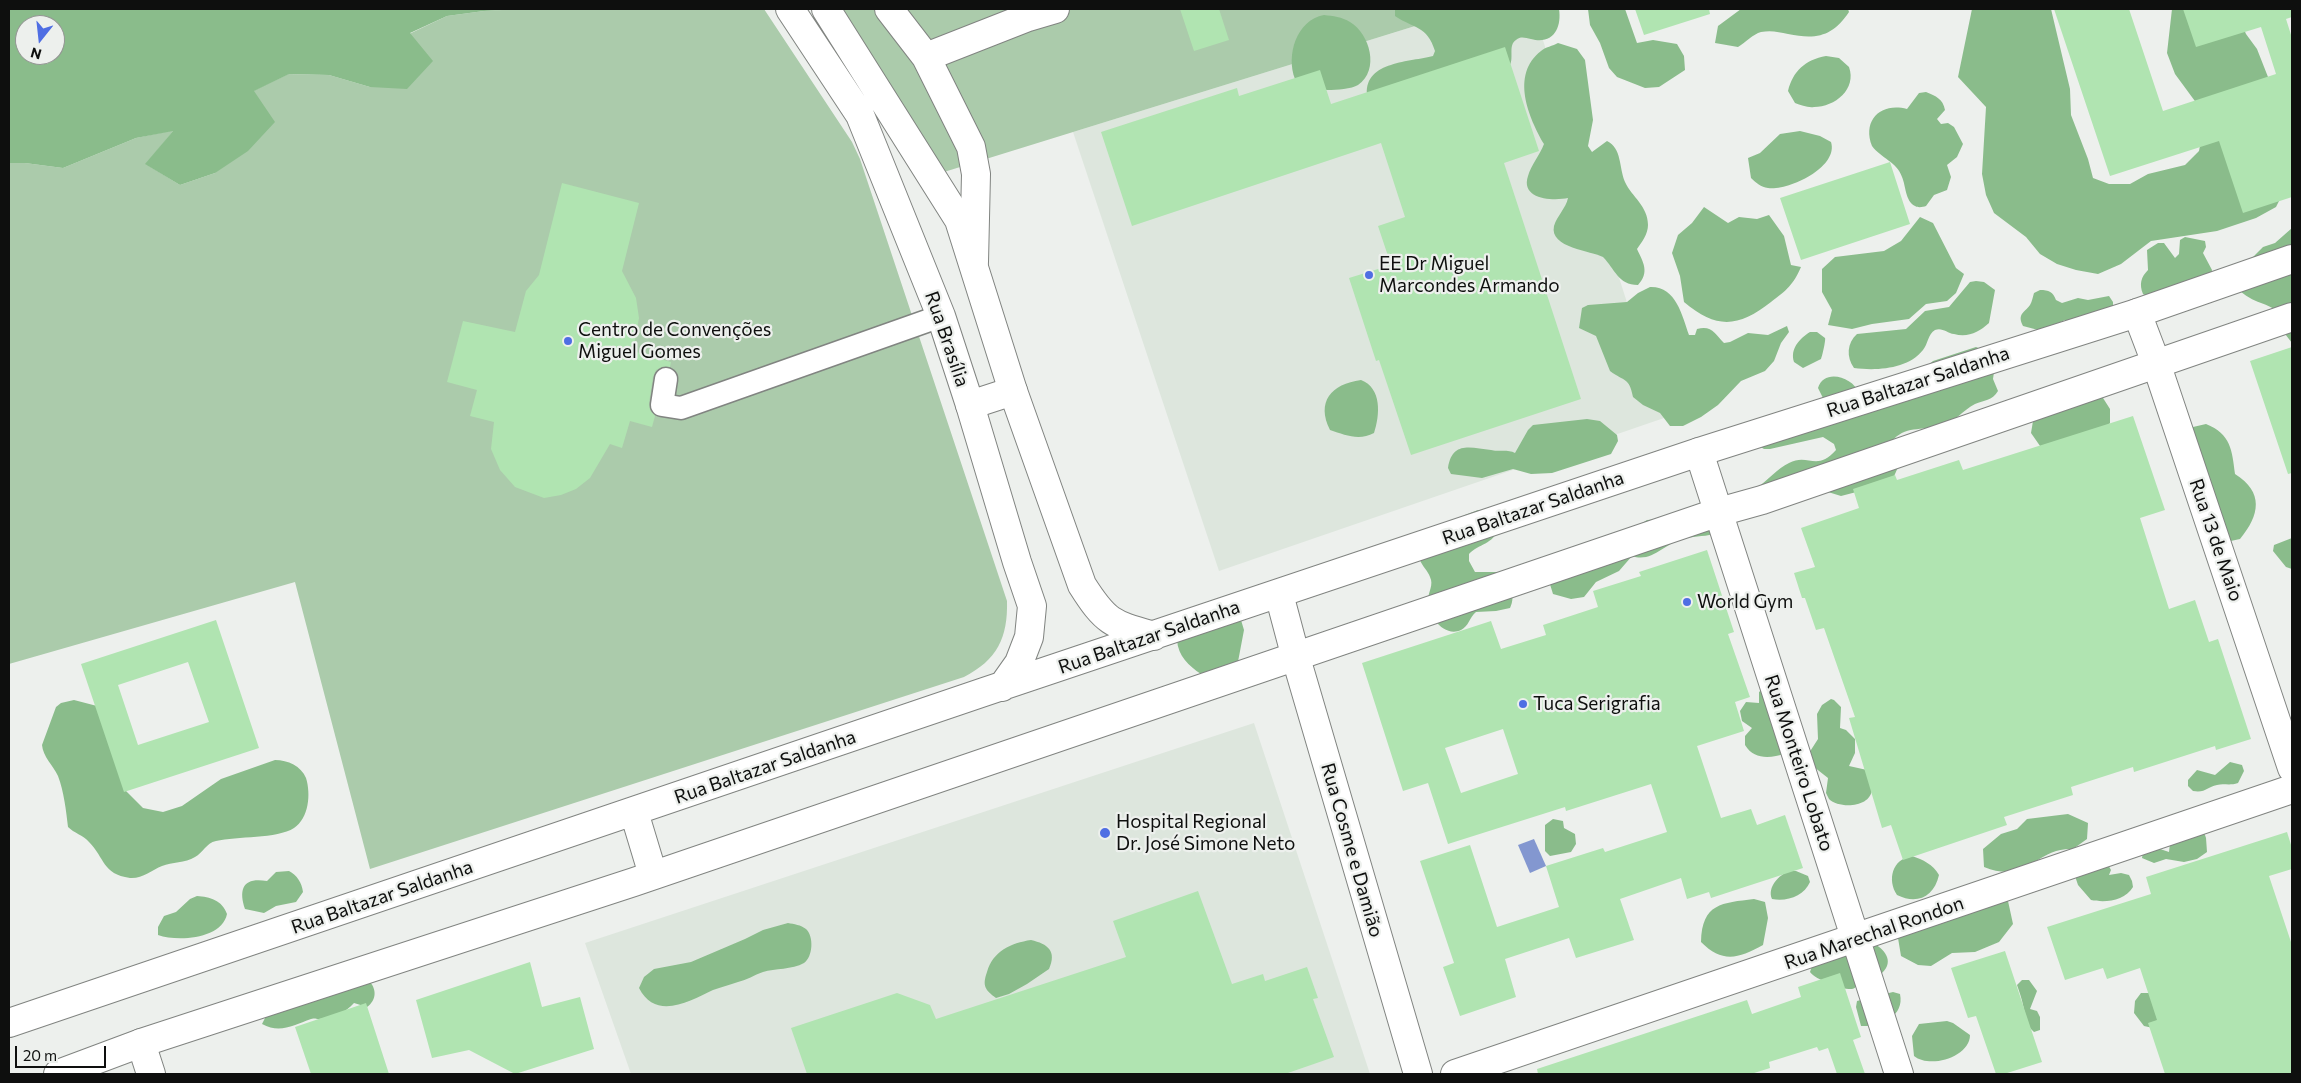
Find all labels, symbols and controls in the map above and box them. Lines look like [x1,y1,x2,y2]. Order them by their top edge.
north arrow [15,15,65,65]
text: N [29,44,43,64]
place label: EE Dr Miguel Marcondes Armando [1379,253,1560,297]
marker: EE Dr Miguel Marcondes Armando [1363,269,1375,281]
street label: Rua Brasília [920,288,974,390]
place label: Centro de Convenções Miguel Gomes [578,319,771,363]
marker: Centro de Convenções Miguel Gomes [562,335,574,347]
street label: Rua Baltazar Saldanha [1824,342,2012,422]
street label: Rua Baltazar Saldanha [1439,466,1627,550]
street label: Rua 13 de Maio [2184,476,2248,604]
place label: World Gym [1697,591,1793,613]
street label: Rua Baltazar Saldanha [1055,595,1243,679]
marker: World Gym [1681,596,1693,608]
street label: Rua Monteiro Lobato [1760,672,1838,854]
place label: Tuca Serigrafia [1533,693,1661,715]
marker: Tuca Serigrafia [1517,698,1529,710]
street label: Rua Baltazar Saldanha [671,725,859,809]
street label: Rua Cosme e Damião [1316,760,1388,940]
place label: Hospital Regional Dr. José Simone Neto [1116,811,1295,855]
marker: Hospital Regional Dr. José Simone Neto [1098,826,1112,840]
street label: Rua Baltazar Saldanha [288,855,476,939]
street label: Rua Marechal Rondon [1781,892,1967,974]
scale bar [18,1036,109,1068]
text: 20 m [23,1046,57,1064]

